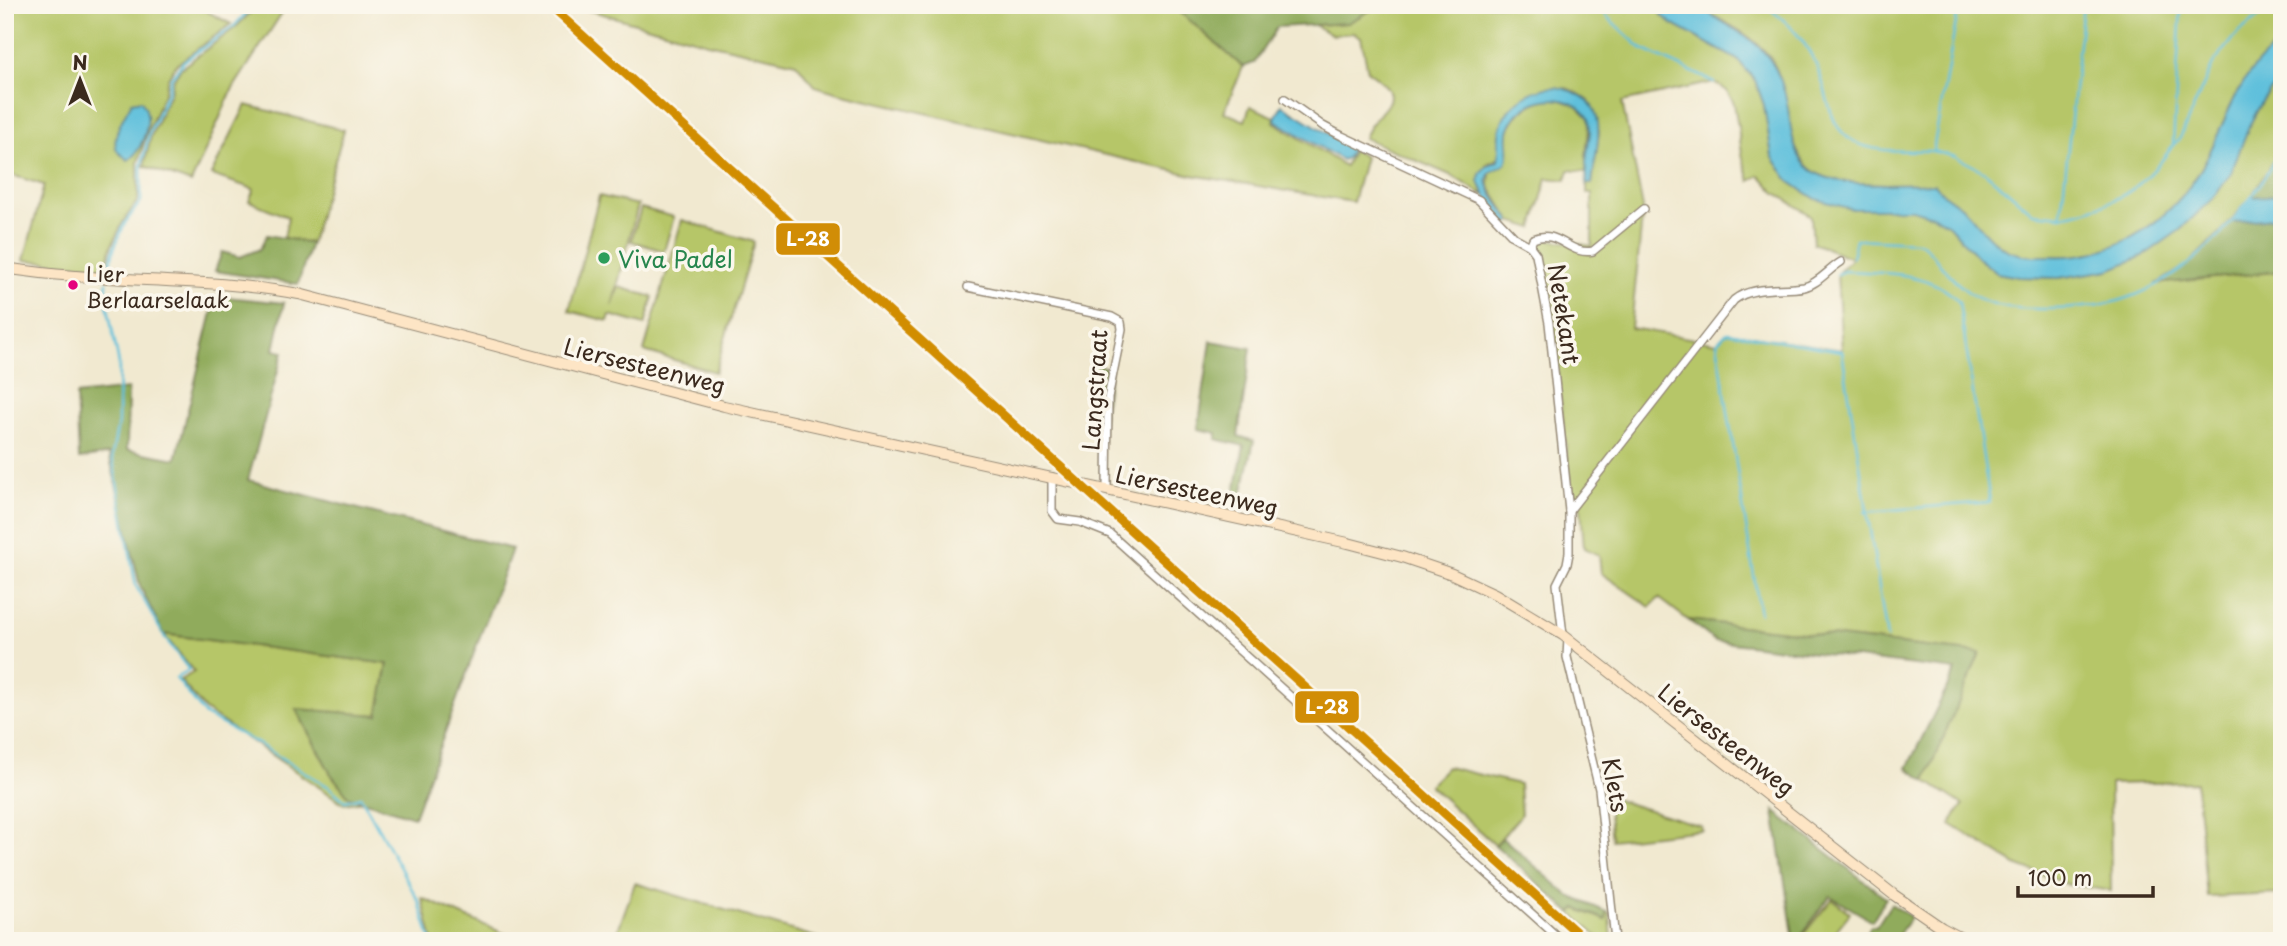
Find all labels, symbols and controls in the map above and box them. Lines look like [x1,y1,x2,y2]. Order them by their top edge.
north arrow [46,46,116,116]
text: N [72,48,88,76]
line badge: L-28 [775,222,841,256]
text: L-28 [786,224,830,252]
place label: Viva Padel [618,241,733,276]
marker: Viva Padel [596,250,612,266]
place label: Lier Berlaarselaak [86,257,229,315]
street label: Netekant [1540,261,1590,367]
marker: Lier Berlaarselaak [66,278,80,292]
street label: Liersesteenweg [560,328,730,402]
street label: Langstraat [1072,328,1116,452]
street label: Liersesteenweg [1112,456,1282,524]
street label: Liersesteenweg [1651,674,1803,804]
line badge: L-28 [1294,690,1360,724]
text: L-28 [1305,692,1349,720]
street label: Klets [1594,755,1638,815]
scale bar [2018,855,2152,899]
text: 100 m [2028,861,2092,893]

